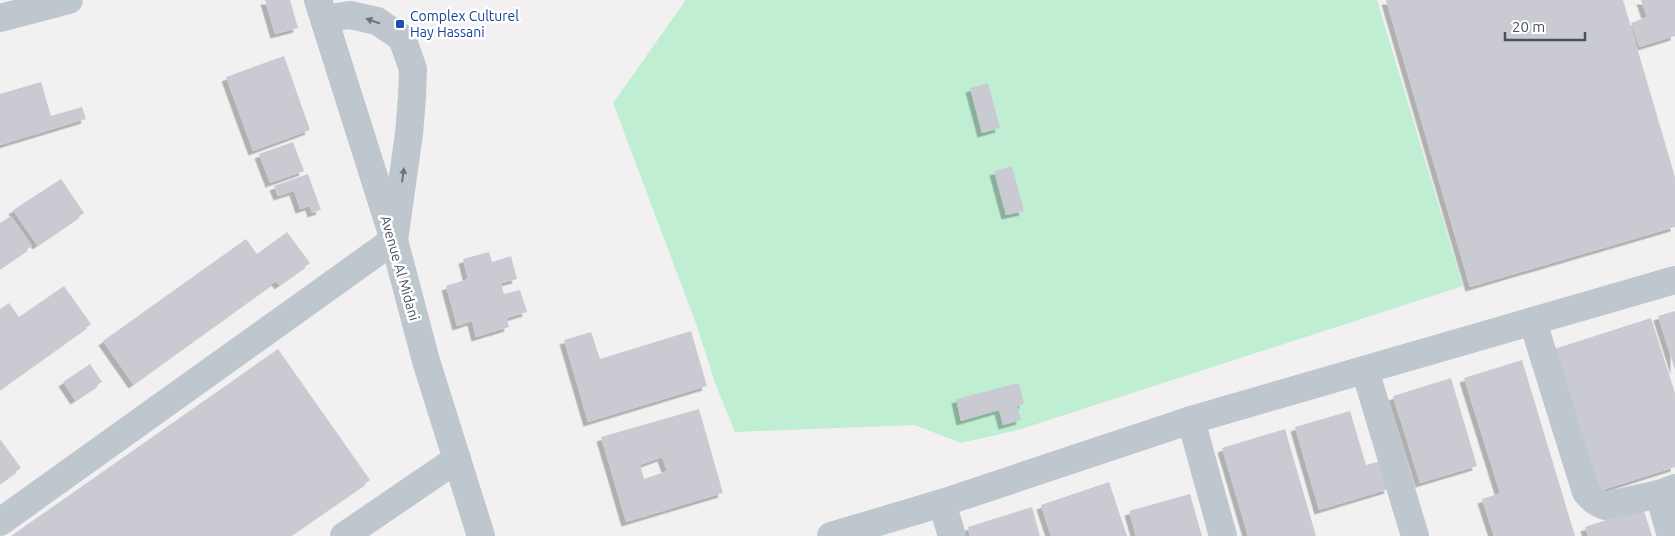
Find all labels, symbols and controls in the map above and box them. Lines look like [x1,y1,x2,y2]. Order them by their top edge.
place label: Complex Culturel Hay Hassani [410,8,519,40]
scale bar [1505,10,1585,42]
one-way arrow [365,17,380,25]
marker: Complex Culturel Hay Hassani [394,18,406,30]
text: 20 m [1512,18,1545,35]
one-way arrow [399,166,407,182]
street label: Avenue Al Midani [377,214,423,322]

